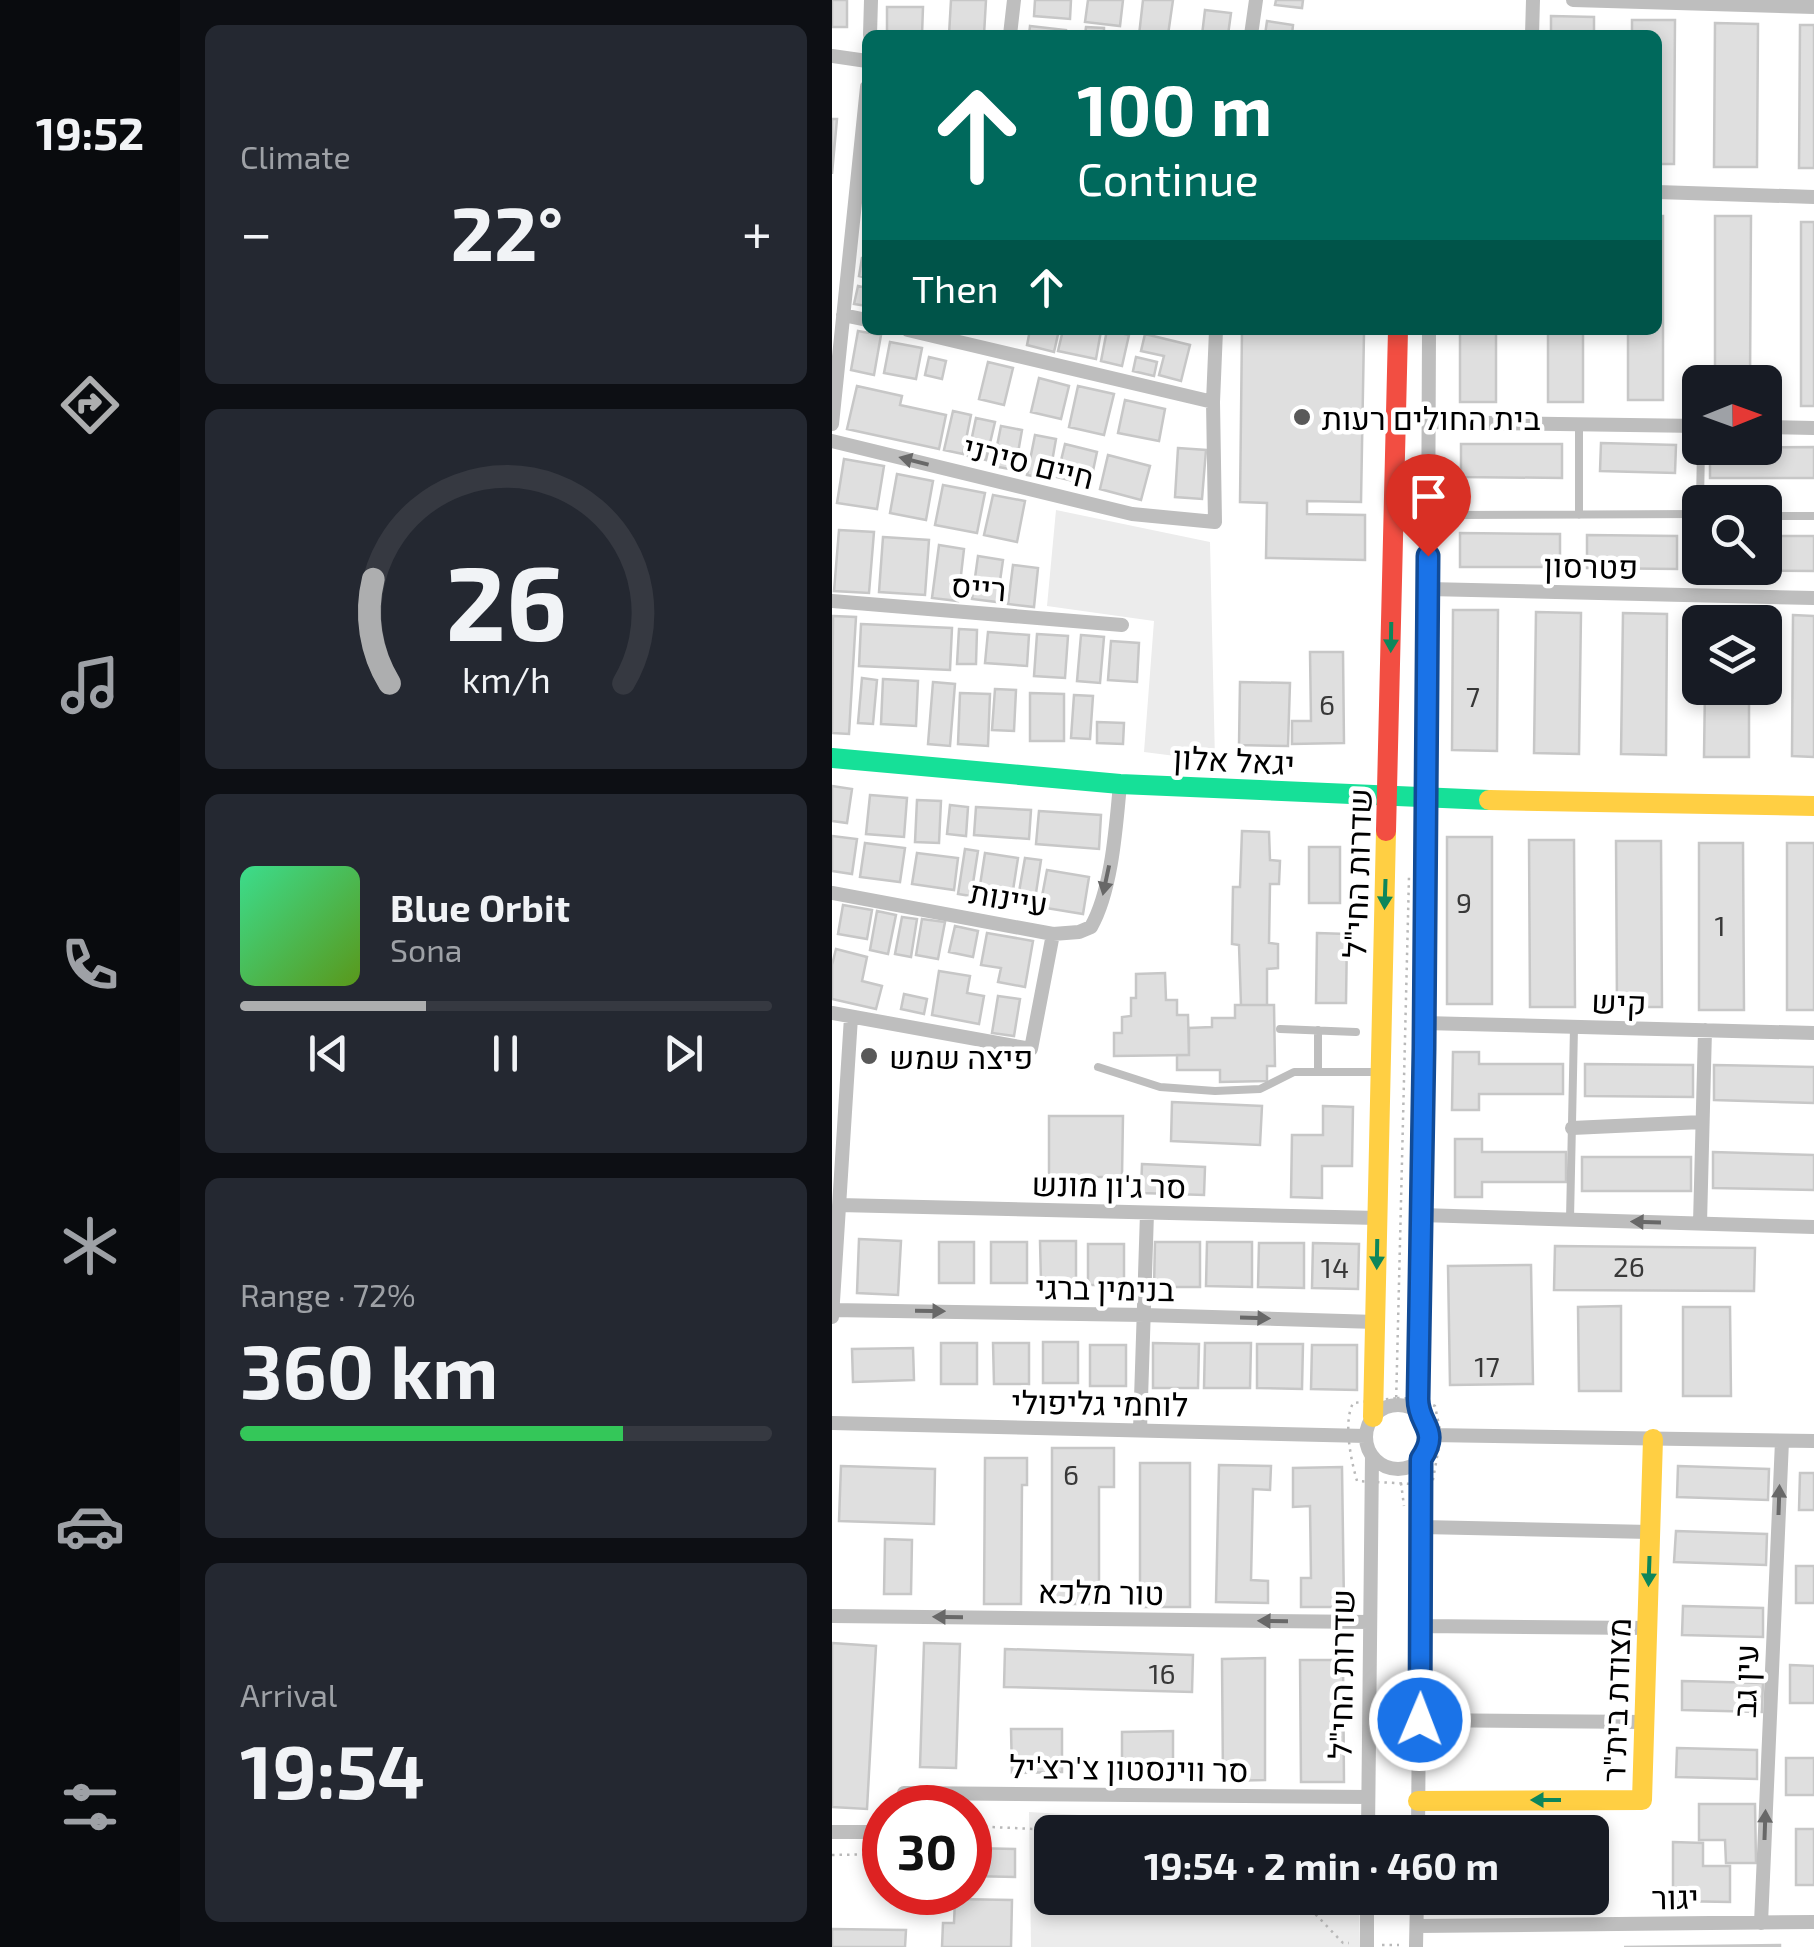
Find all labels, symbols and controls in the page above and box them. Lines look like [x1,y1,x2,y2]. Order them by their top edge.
text: 100 m [1077,66,1272,150]
icon: ahead [912,70,1042,200]
text: 19:52 [36,105,144,159]
text: Climate [240,137,351,175]
text: Continue [1077,151,1259,205]
text: 22° [450,186,563,276]
text: − [240,198,272,264]
text: + [742,198,772,264]
icon: ahead [1019,260,1074,315]
text: Then [912,265,999,311]
north arrow [1682,365,1782,465]
map controls [1682,365,1782,705]
icon: directions [55,370,125,440]
place label: בית החולים רעות [1322,398,1541,436]
marker: בית החולים רעות [1291,406,1313,428]
street label: חיים סירני [960,426,1098,496]
one-way arrow [898,453,929,469]
pin [1386,454,1471,557]
icon: arrive [1401,469,1456,524]
button: search [1682,485,1782,585]
text: 26 [445,537,567,662]
street label: פטרסון [1543,545,1639,585]
street label: רייס [950,565,1008,607]
button: layers [1682,605,1782,705]
one-way arrow [1383,622,1399,654]
icon: music [55,650,125,720]
text: km/h [462,657,550,700]
house number: 7 [1466,679,1480,713]
house number: 6 [1319,687,1335,721]
street label: יגאל אלון [1172,737,1296,781]
street label: שדרות החי"ל [1334,787,1378,959]
one-way arrow [1098,865,1114,896]
street label: עיינות [967,871,1051,923]
one-way arrow [1377,879,1393,911]
text: Blue Orbit [390,884,570,930]
house number: 9 [1456,885,1472,919]
house number: 1 [1714,908,1726,942]
icon: phone [55,930,125,1000]
text: Sona [390,930,462,968]
street label: קיש [1591,981,1647,1021]
icon: previous [301,1026,356,1081]
icon: pause [478,1026,533,1081]
icon: next [656,1026,711,1081]
place label: פיצה שמש [889,1037,1033,1075]
marker: פיצה שמש [858,1045,880,1067]
street label: סר ג'ון מונש [1031,1164,1187,1204]
icon: climate [55,1211,125,1281]
one-way arrow [1630,1213,1662,1229]
one-way arrow [1369,1239,1385,1271]
house number: 26 [1613,1249,1645,1283]
house number: 14 [1321,1250,1349,1284]
street label: בנימין ברגי [1035,1267,1175,1307]
text: Range · 72% [240,1275,416,1313]
one-way arrow [914,1304,946,1320]
one-way arrow [1239,1311,1271,1327]
text: 360 km [240,1324,498,1414]
house number: 17 [1474,1349,1500,1383]
street label: לוחמי גליפולי [1011,1381,1189,1423]
house number: 6 [1063,1457,1079,1491]
one-way arrow [1771,1484,1787,1516]
icon: car [55,1491,125,1561]
one-way arrow [1640,1555,1656,1587]
street label: טור מלכא [1037,1571,1165,1611]
street label: שדרות החי"ל [1320,1589,1360,1759]
one-way arrow [931,1609,963,1625]
one-way arrow [1256,1613,1288,1629]
street label: מצודת בית"ר [1593,1617,1637,1783]
street label: עין גב [1724,1643,1764,1719]
house number: 16 [1148,1656,1176,1690]
position arrow [1368,1668,1472,1772]
text: Arrival [240,1675,337,1713]
text: 19:54 [240,1724,425,1814]
street label: סר ווינסטון צ'רצ'יל [1009,1746,1249,1788]
icon: filters [55,1772,125,1842]
speed limit sign: 30 [862,1785,992,1915]
one-way arrow [1529,1792,1561,1808]
one-way arrow [1758,1809,1774,1841]
text: 19:54 · 2 min · 460 m [1144,1842,1499,1888]
street label: יגור [1651,1877,1699,1915]

